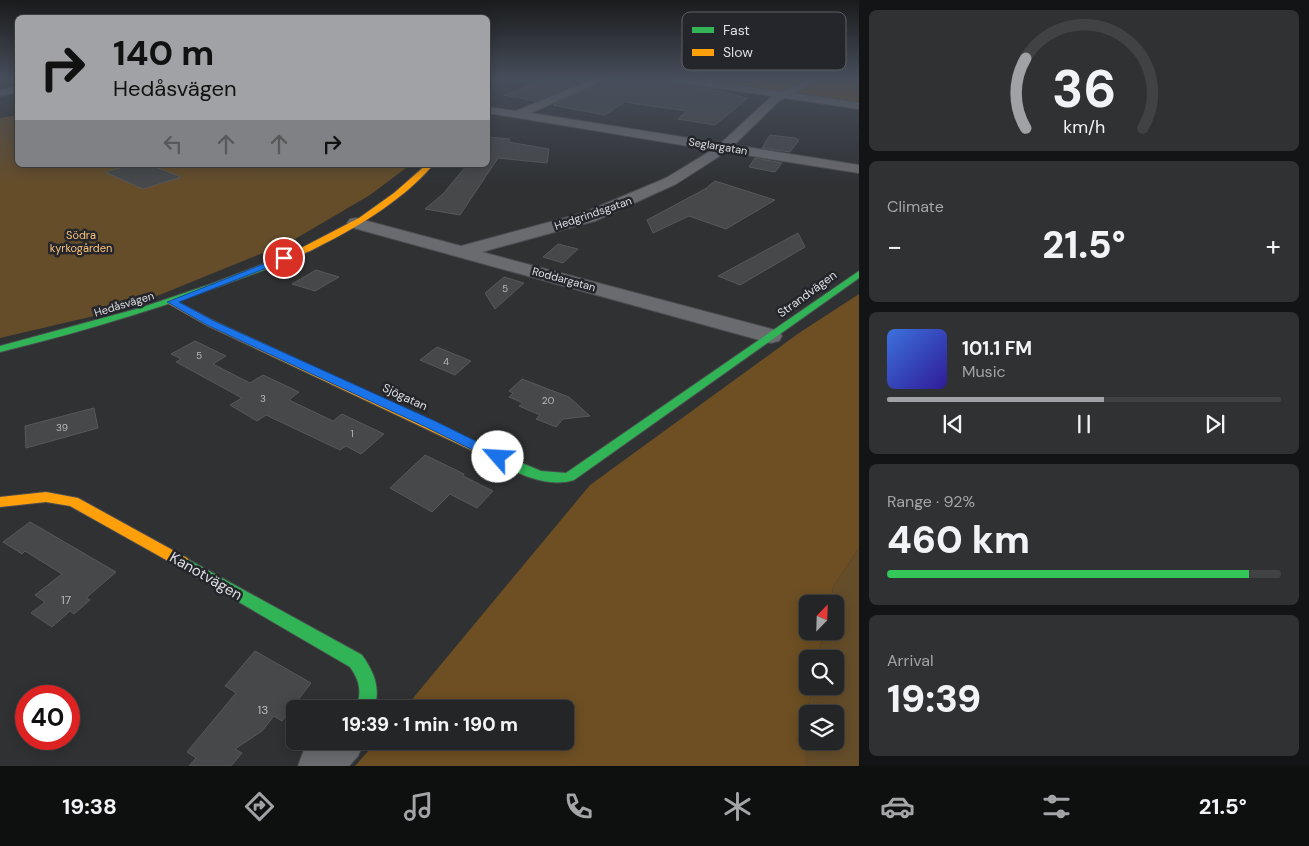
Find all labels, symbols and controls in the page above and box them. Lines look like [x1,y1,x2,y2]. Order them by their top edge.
legend [682,12,846,70]
text: Fast [723,21,750,39]
text: 140 m [113,30,214,76]
icon: right [30,35,95,100]
text: Slow [723,43,753,61]
text: 36 [1052,55,1116,123]
text: Hedåsvägen [113,74,237,103]
text: km/h [1063,115,1105,139]
icon: left [159,130,187,158]
icon: ahead [212,130,240,158]
icon: ahead [265,130,293,158]
icon: right [318,130,346,158]
street label: Seglargatan [687,134,749,158]
street label: Hedgrindsgatan [553,193,633,233]
text: Climate [887,196,944,217]
text: 21.5° [1042,220,1126,270]
park label: Södra kyrkogården [50,228,112,255]
text: − [887,228,902,265]
text: + [1266,228,1281,265]
pin [263,237,305,279]
icon: arrive [270,244,298,272]
street label: Roddargatan [531,264,597,294]
street label: Strandvägen [774,267,840,321]
house number: 5 [502,282,508,295]
street label: Hedåsvägen [92,288,156,320]
text: 101.1 FM [962,336,1032,361]
house number: 5 [196,349,202,362]
house number: 4 [443,355,449,368]
text: Music [962,361,1006,382]
street label: Sjögatan [380,380,430,414]
house number: 3 [260,392,266,405]
house number: 20 [542,394,554,407]
icon: previous [939,410,967,438]
icon: pause [1070,410,1098,438]
icon: next [1201,410,1229,438]
house number: 39 [56,421,68,434]
house number: 1 [350,427,354,440]
position arrow [471,430,523,482]
text: Range · 92% [887,491,975,512]
text: 460 km [887,515,1030,565]
street label: Kanotvägen [166,547,246,605]
house number: 17 [61,592,71,608]
north arrow [799,595,844,640]
map controls [799,595,844,750]
button: search [799,650,844,695]
text: Arrival [887,650,934,671]
text: 19:39 [887,674,981,724]
speed limit sign: 40 [15,685,80,750]
house number: 13 [258,702,268,718]
button: layers [799,705,844,750]
text: 19:39 · 1 min · 190 m [342,712,518,737]
icon: directions [242,789,277,824]
icon: music [401,789,436,824]
icon: phone [561,789,596,824]
icon: climate [720,789,755,824]
icon: car [880,789,915,824]
icon: filters [1039,789,1074,824]
text: 19:38 [62,792,117,821]
text: 21.5° [1199,792,1247,821]

